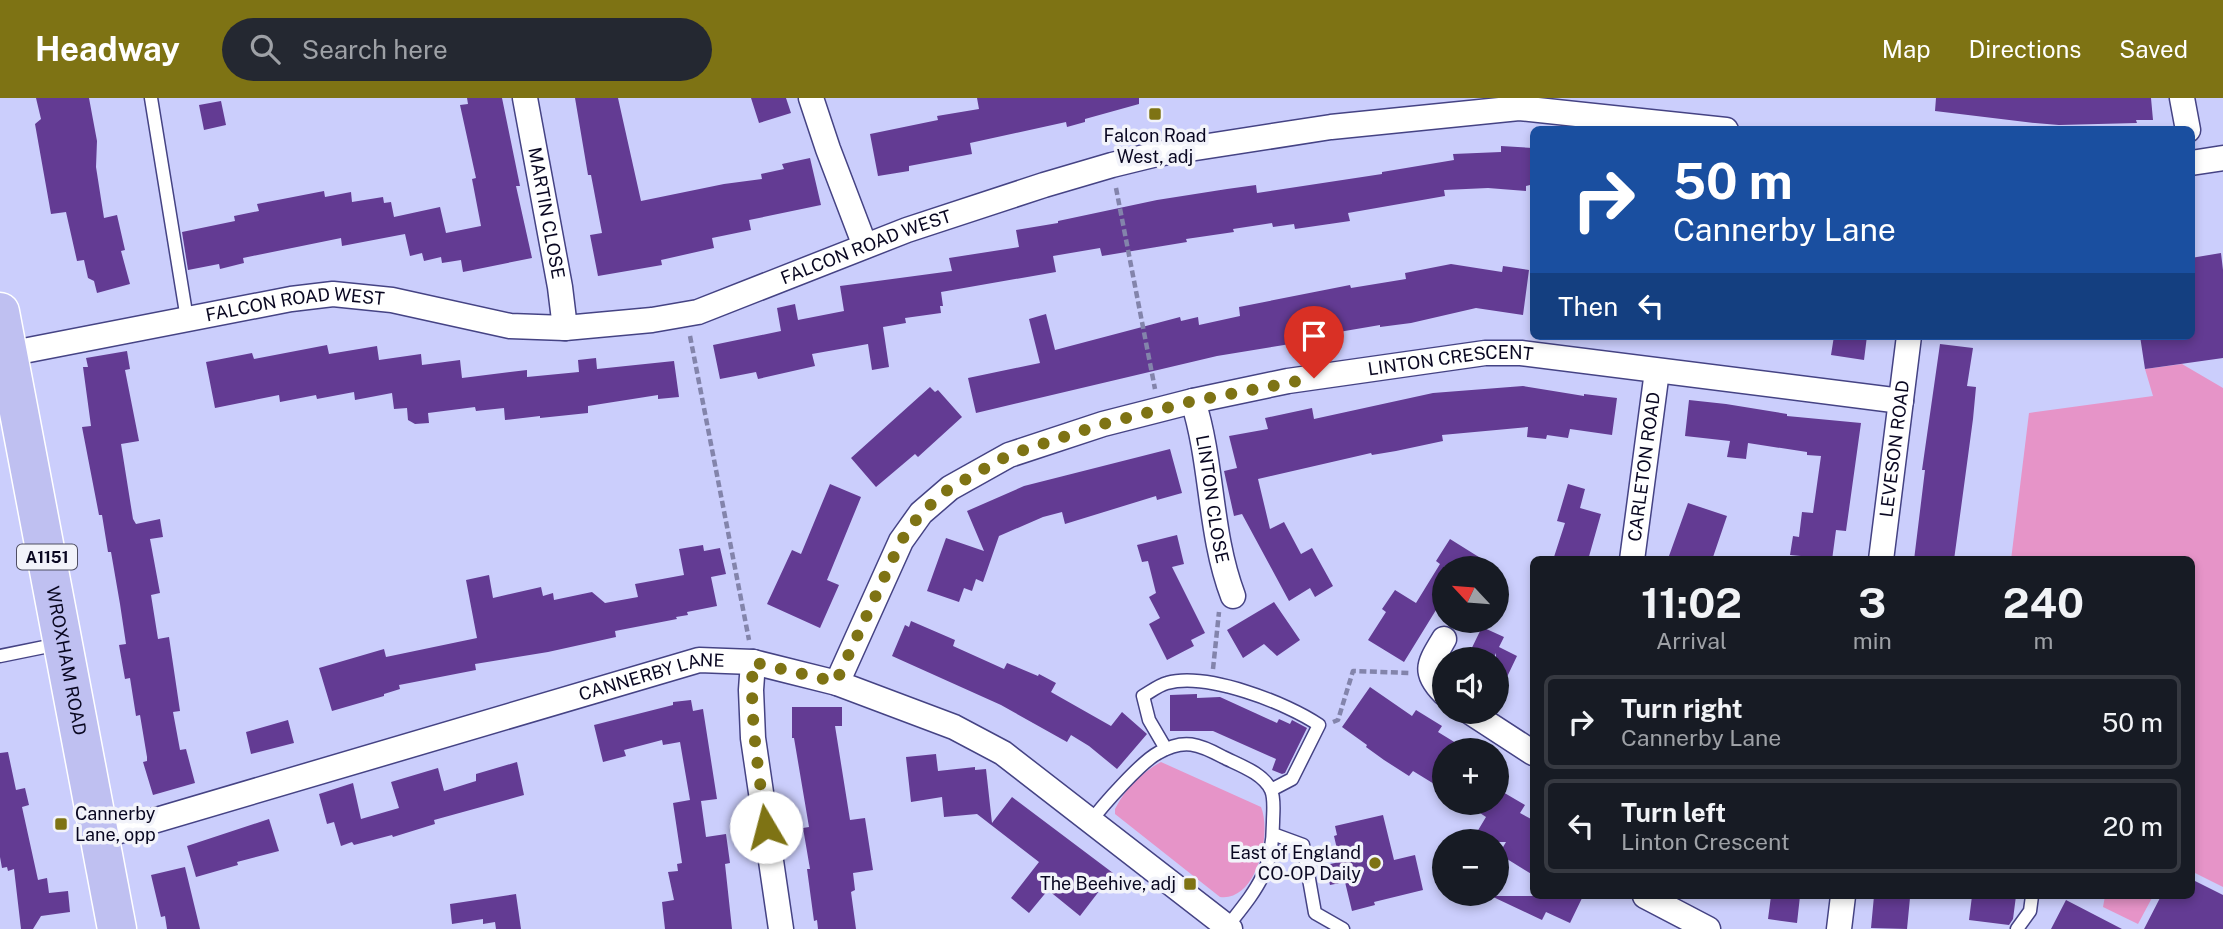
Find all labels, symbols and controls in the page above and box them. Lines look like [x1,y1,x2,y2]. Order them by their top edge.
search box [222,18,712,81]
text: Headway [35,30,180,68]
icon: search [246,30,284,68]
text: Search here [302,34,448,65]
text: Map [1882,35,1931,63]
text: Directions [1969,35,2081,63]
text: Saved [2119,35,2188,63]
marker: Falcon Road West, adj [1147,106,1163,122]
place label: Falcon Road West, adj [1104,125,1206,167]
street label: MARTIN CLOSE [524,146,569,280]
text: 50 m [1673,152,1793,210]
icon: right [1558,154,1649,245]
street label: FALCON ROAD WEST [778,205,954,288]
text: Cannerby Lane [1673,211,1896,248]
street label: FALCON ROAD WEST [204,283,386,325]
icon: left [1632,287,1670,325]
text: Then [1558,291,1618,322]
pin [1284,306,1344,378]
icon: arrive [1295,317,1333,355]
street label: LINTON CRESCENT [1366,342,1535,380]
street label: LEVESON ROAD [1875,379,1913,518]
street label: CARLETON ROAD [1624,391,1664,543]
street label: LINTON CLOSE [1192,433,1233,565]
road number: A1151 [17,544,77,570]
north arrow [1432,556,1508,634]
map controls [1432,556,1509,906]
text: 11:02 [1641,578,1742,627]
text: 3 [1858,578,1886,627]
text: 240 [2003,578,2084,627]
street label: WROXHAM ROAD [42,584,91,737]
text: Arrival [1656,627,1727,654]
text: min [1853,627,1892,654]
text: m [2033,627,2053,654]
button: sound [1432,647,1509,724]
street label: CANNERBY LANE [576,649,725,705]
text: Turn right [1621,693,1743,724]
icon: right [1562,703,1600,741]
text: 50 m [2102,707,2163,738]
text: Cannerby Lane [1621,724,1781,751]
button: + [1432,738,1509,815]
position arrow [729,790,803,864]
text: Turn left [1621,797,1726,828]
place label: Cannerby Lane, opp [75,803,156,845]
icon: left [1562,807,1600,845]
text: 20 m [2103,811,2163,842]
marker: Cannerby Lane, opp [53,816,69,832]
text: Linton Crescent [1621,828,1790,855]
button: − [1432,829,1509,906]
place label: East of England CO-OP Daily [1230,842,1361,884]
marker: East of England CO-OP Daily [1367,855,1383,871]
place label: The Beehive, adj [1040,873,1176,894]
marker: The Beehive, adj [1182,876,1198,892]

